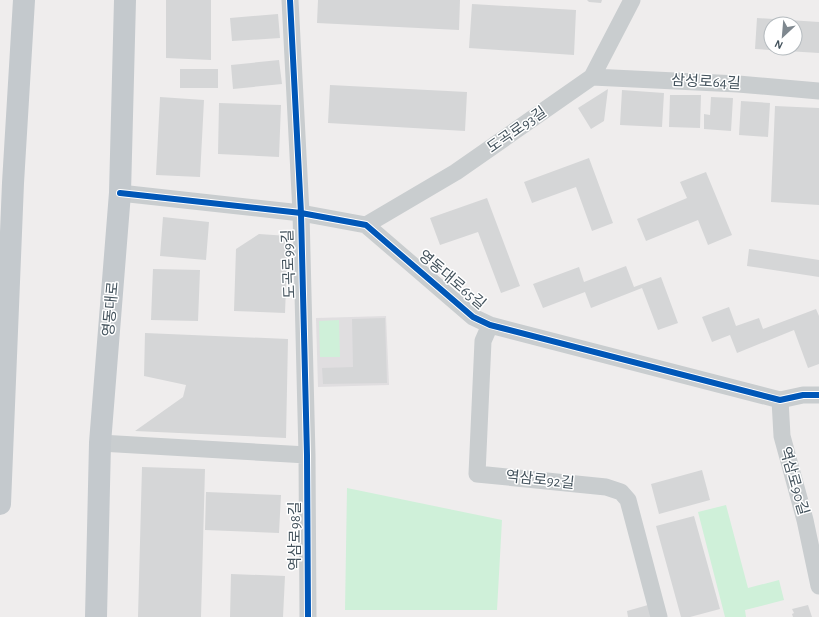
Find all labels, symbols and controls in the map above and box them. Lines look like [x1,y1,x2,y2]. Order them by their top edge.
north arrow [763,16,803,56]
text: N [773,38,785,51]
street label: 삼성로64길 [671,72,741,91]
street label: 도곡로93길 [484,103,549,156]
street label: 도곡로99길 [279,229,298,299]
street label: 영동대로65길 [416,247,489,312]
street label: 영동대로 [100,281,121,337]
street label: 역삼로90길 [777,445,812,517]
street label: 역삼로92길 [505,468,575,491]
street label: 역삼로98길 [287,501,303,571]

